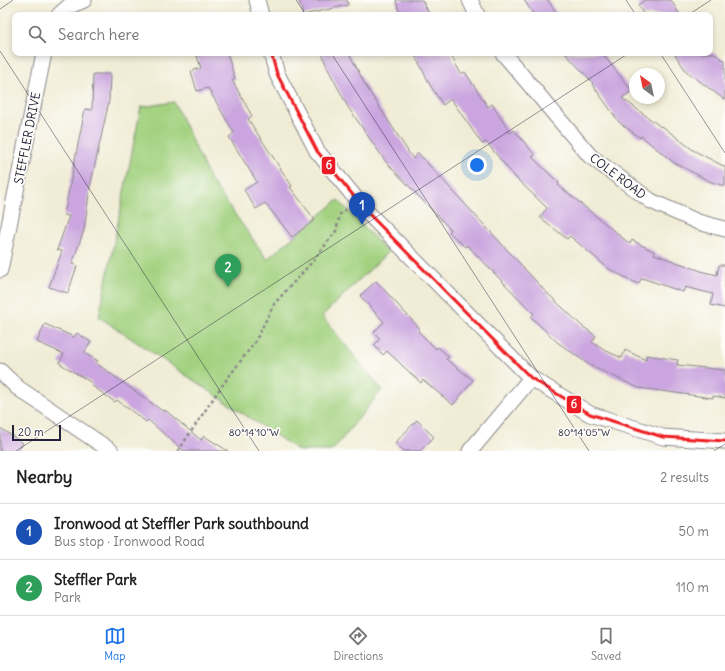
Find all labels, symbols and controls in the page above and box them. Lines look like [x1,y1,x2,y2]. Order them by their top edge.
search box [12,12,713,56]
icon: search [26,23,48,45]
text: Search here [58,25,139,44]
north arrow [629,68,665,104]
street label: STEFFLER DRIVE [11,91,43,185]
street label: COLE ROAD [587,150,649,202]
your location [467,155,487,175]
line badge: 6 [321,156,336,175]
text: 6 [326,158,332,172]
pin: 1 [349,192,375,225]
pin: 2 [215,254,241,287]
line badge: 6 [566,395,582,414]
text: 6 [571,397,577,411]
scale bar [12,423,61,442]
text: 20 m [18,425,44,439]
text: 80°14'10"W [229,426,279,439]
text: 80°14'05"W [558,426,610,439]
text: Nearby [16,466,72,488]
text: 2 results [660,469,709,486]
text: Ironwood at Steffler Park southbound [54,514,309,533]
text: 1 [26,523,32,540]
text: 50 m [678,523,709,540]
text: Bus stop · Ironwood Road [54,533,205,550]
text: Steffler Park [54,570,137,589]
text: 2 [25,579,33,596]
text: 110 m [676,579,709,596]
text: Park [54,589,81,606]
tab: Map [104,625,126,663]
tab: Directions [334,625,383,663]
tab: Saved [591,625,621,663]

